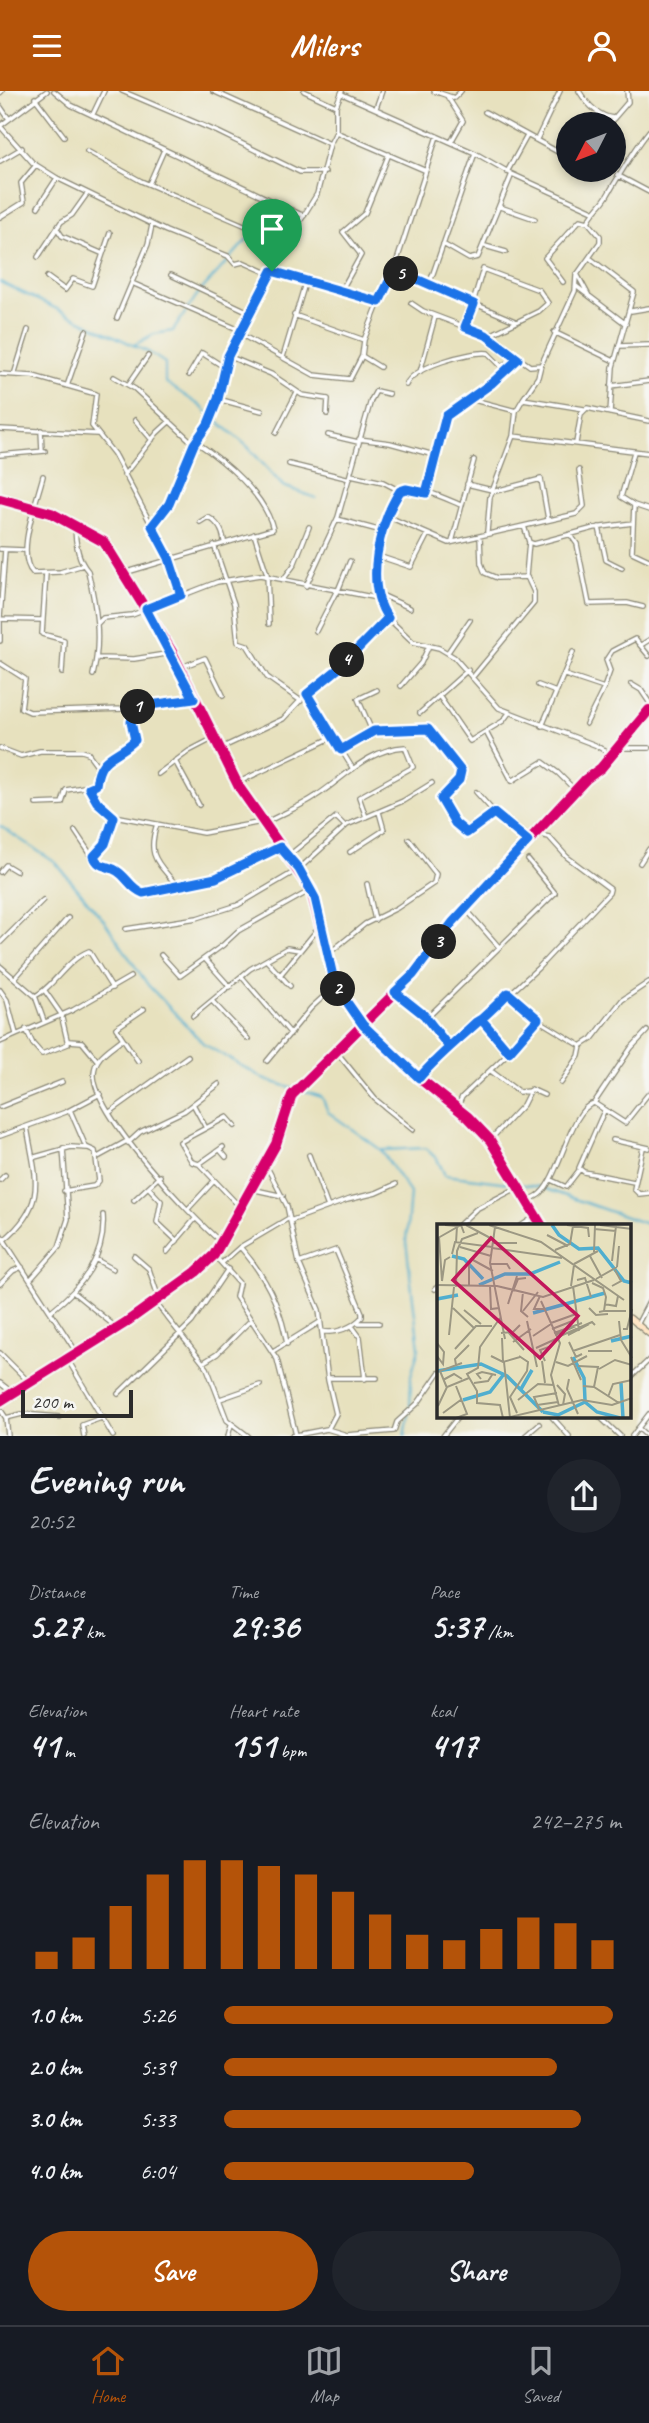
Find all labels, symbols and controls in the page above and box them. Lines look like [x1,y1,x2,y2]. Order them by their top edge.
text: Milers [290,25,359,66]
icon: menu [28,27,66,65]
icon: person [583,27,621,65]
north arrow [556,112,626,182]
map controls [556,112,626,182]
pin [242,199,302,271]
icon: arrive [253,210,291,248]
pin: 5 [384,257,418,291]
text: 5 [396,261,405,285]
pin: 4 [330,643,364,677]
text: 4 [342,647,351,671]
pin: 1 [120,689,156,725]
text: 1 [133,694,142,718]
pin: 3 [422,925,457,959]
text: 3 [434,929,443,953]
pin: 2 [320,971,356,1007]
text: 2 [333,976,342,1000]
inset map [437,1224,632,1419]
scale bar [21,1387,133,1419]
text: 200 m [32,1390,73,1414]
text: Evening run [28,1457,184,1504]
button: share [547,1459,621,1533]
text: 20:52 [28,1507,74,1536]
text: Distance [28,1580,85,1604]
text: Time [229,1580,258,1604]
text: Pace [430,1580,459,1604]
text: 5.27 [28,1604,81,1649]
text: 29:36 [229,1604,299,1649]
text: 5:37 [430,1604,483,1649]
text: km [81,1620,105,1644]
text: /km [483,1620,513,1644]
text: Elevation [28,1699,86,1723]
text: Heart rate [229,1699,298,1723]
text: kcal [430,1699,455,1723]
text: 41 [28,1723,60,1768]
text: 151 [229,1723,276,1768]
text: 417 [430,1723,477,1768]
text: m [60,1739,75,1763]
text: bpm [276,1739,306,1763]
text: Elevation [28,1807,99,1836]
text: 242–275 m [530,1807,621,1836]
text: 1.0 km [28,2001,82,2030]
text: 5:26 [140,2001,176,2030]
text: 2.0 km [28,2053,82,2082]
text: 5:39 [140,2053,176,2082]
text: 3.0 km [28,2105,82,2134]
text: 5:33 [140,2105,176,2134]
text: 4.0 km [28,2157,82,2186]
text: 6:04 [140,2157,176,2186]
button: Save [28,2231,318,2311]
button: Share [332,2231,621,2311]
tab: Home [89,2342,127,2408]
tab: Map [305,2342,343,2408]
tab: Saved [522,2342,560,2408]

